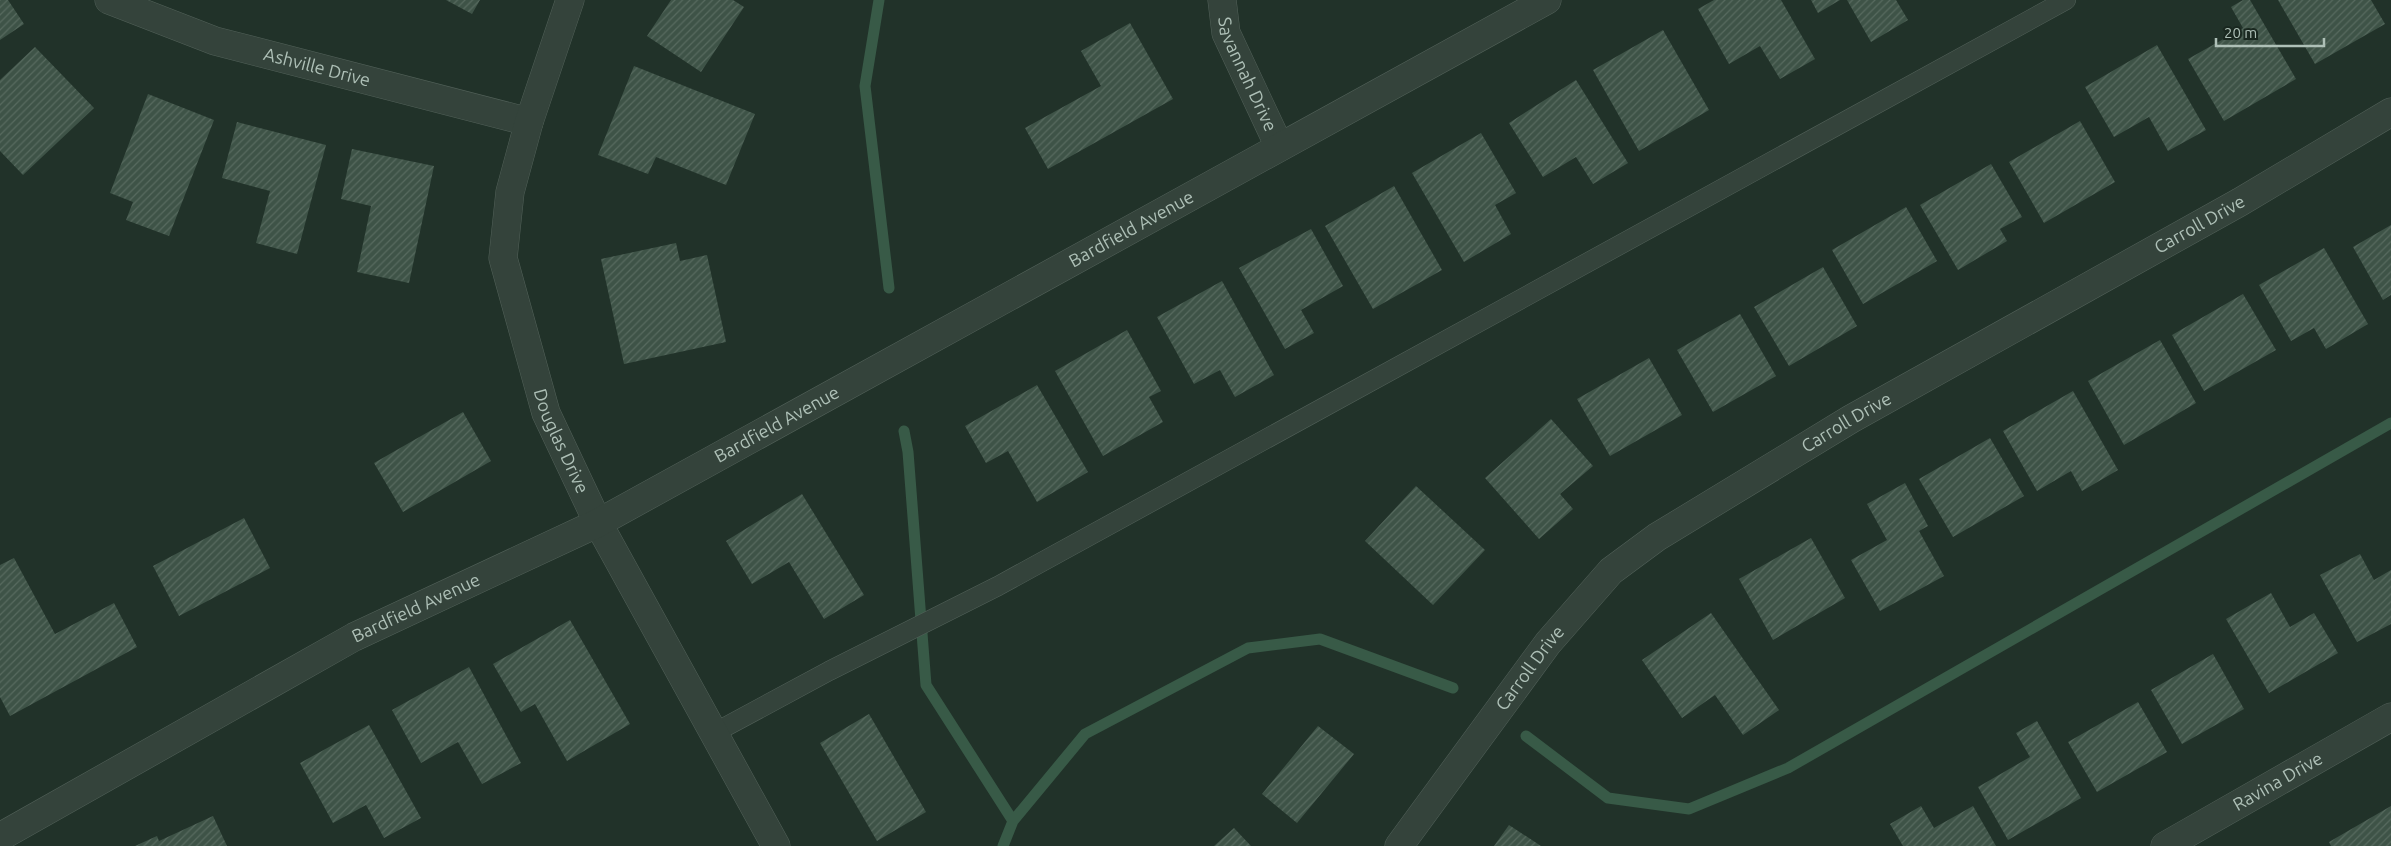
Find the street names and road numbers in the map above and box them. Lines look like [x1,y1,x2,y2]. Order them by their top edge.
street label: Savannah Drive [1215,16,1282,134]
street label: Ashville Drive [262,43,373,90]
street label: Bardfield Avenue [1065,186,1197,271]
street label: Carroll Drive [2150,190,2248,257]
street label: Bardfield Avenue [710,381,842,466]
street label: Douglas Drive [531,386,593,496]
street label: Carroll Drive [1797,388,1894,456]
street label: Bardfield Avenue [348,569,483,646]
street label: Carroll Drive [1491,621,1568,714]
street label: Ravina Drive [2229,747,2326,814]

